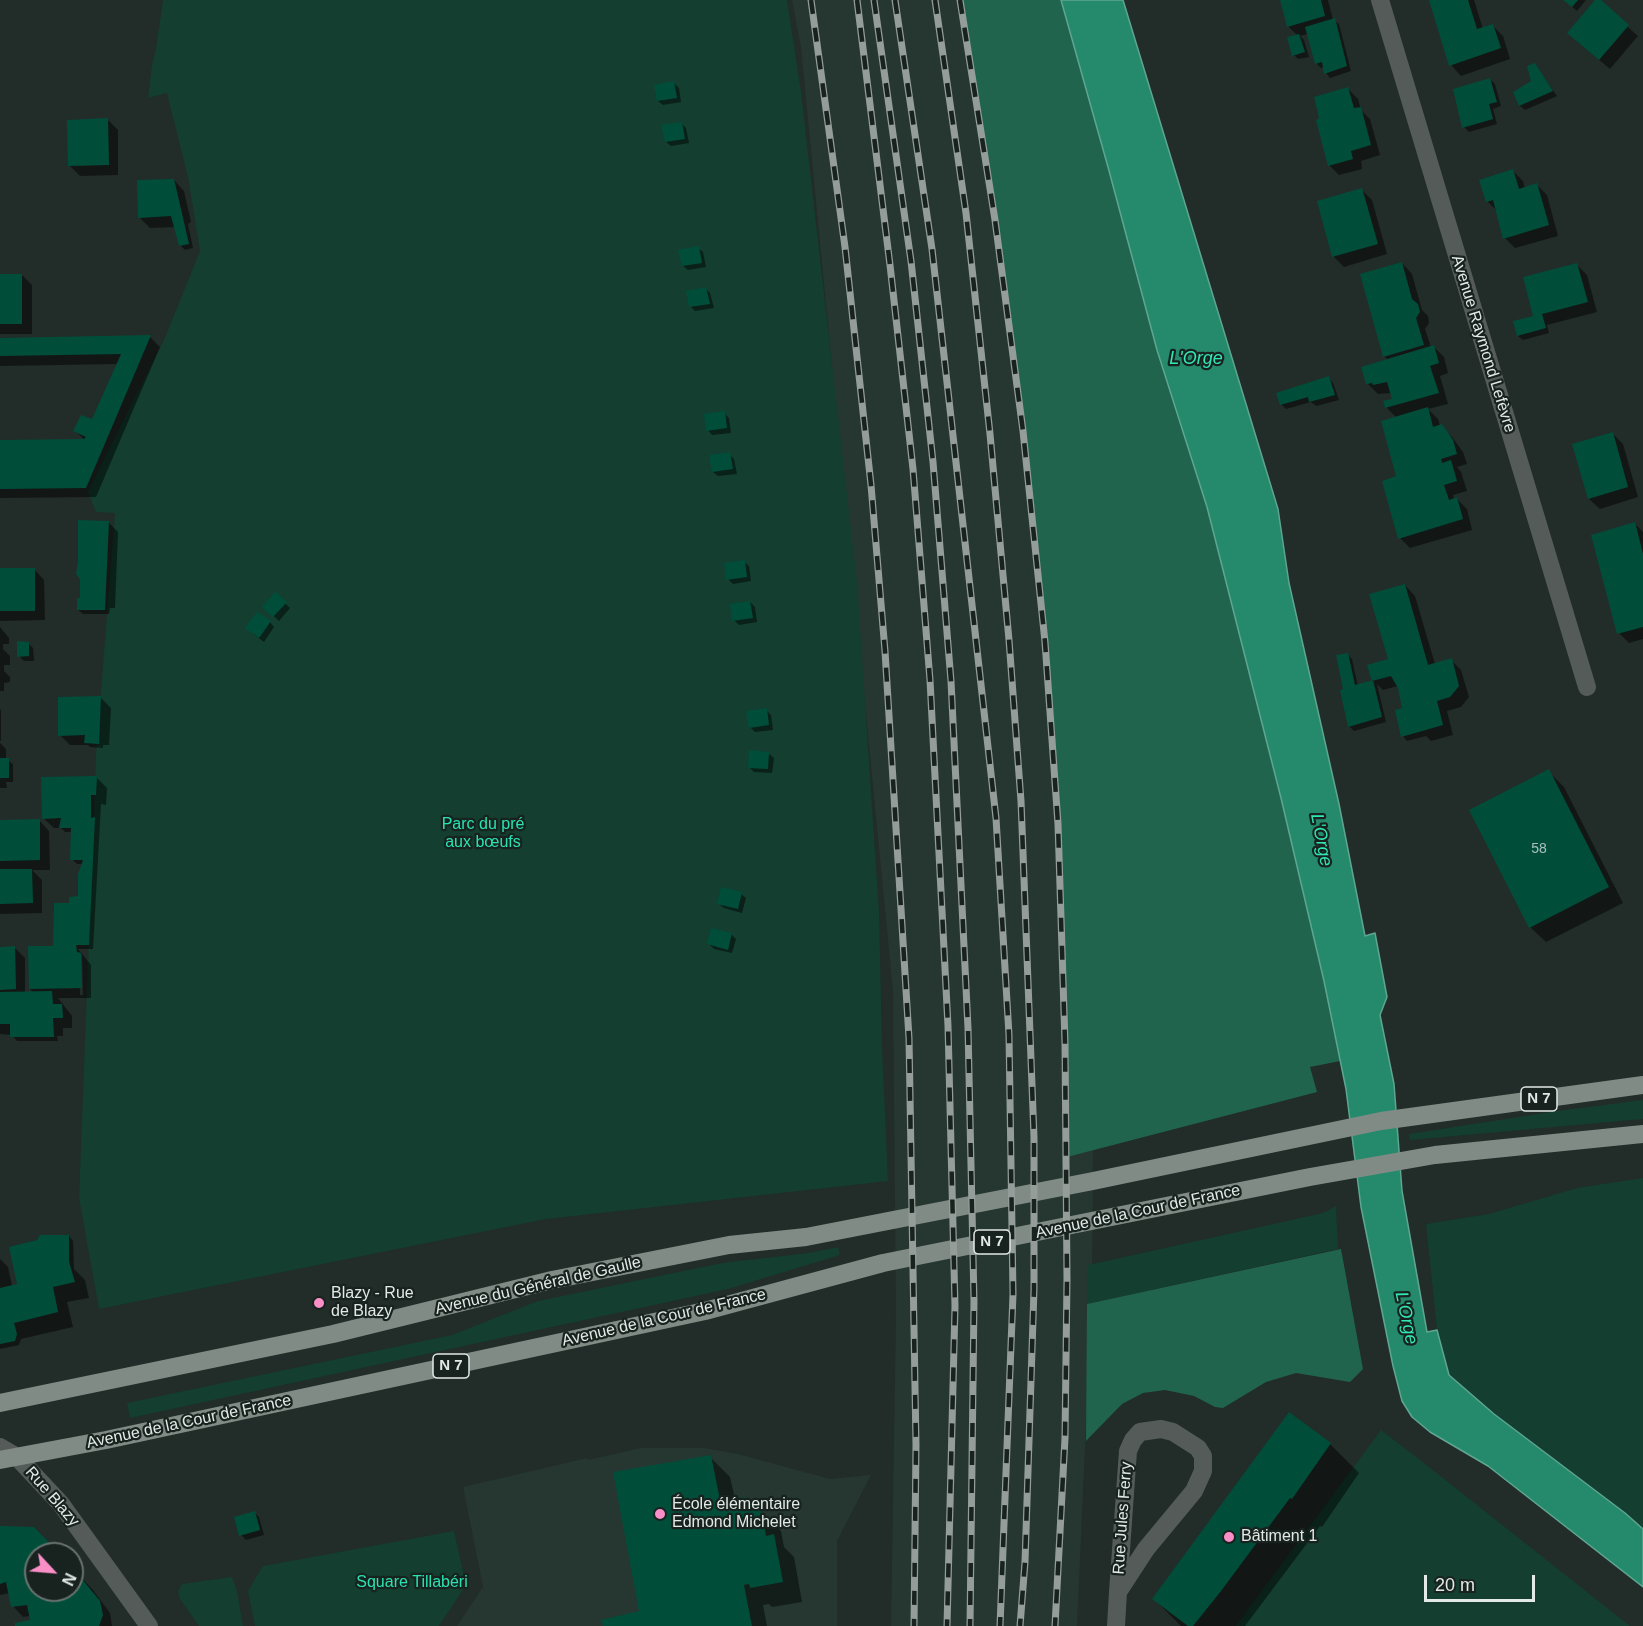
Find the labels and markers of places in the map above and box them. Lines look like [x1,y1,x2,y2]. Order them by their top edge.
place label: Blazy - Rue de Blazy [331,1284,414,1322]
marker: Blazy - Rue de Blazy [312,1296,326,1310]
place label: École élémentaire Edmond Michelet [672,1495,800,1533]
marker: École élémentaire Edmond Michelet [653,1507,667,1521]
place label: Bâtiment 1 [1241,1527,1317,1547]
marker: Bâtiment 1 [1222,1530,1236,1544]

